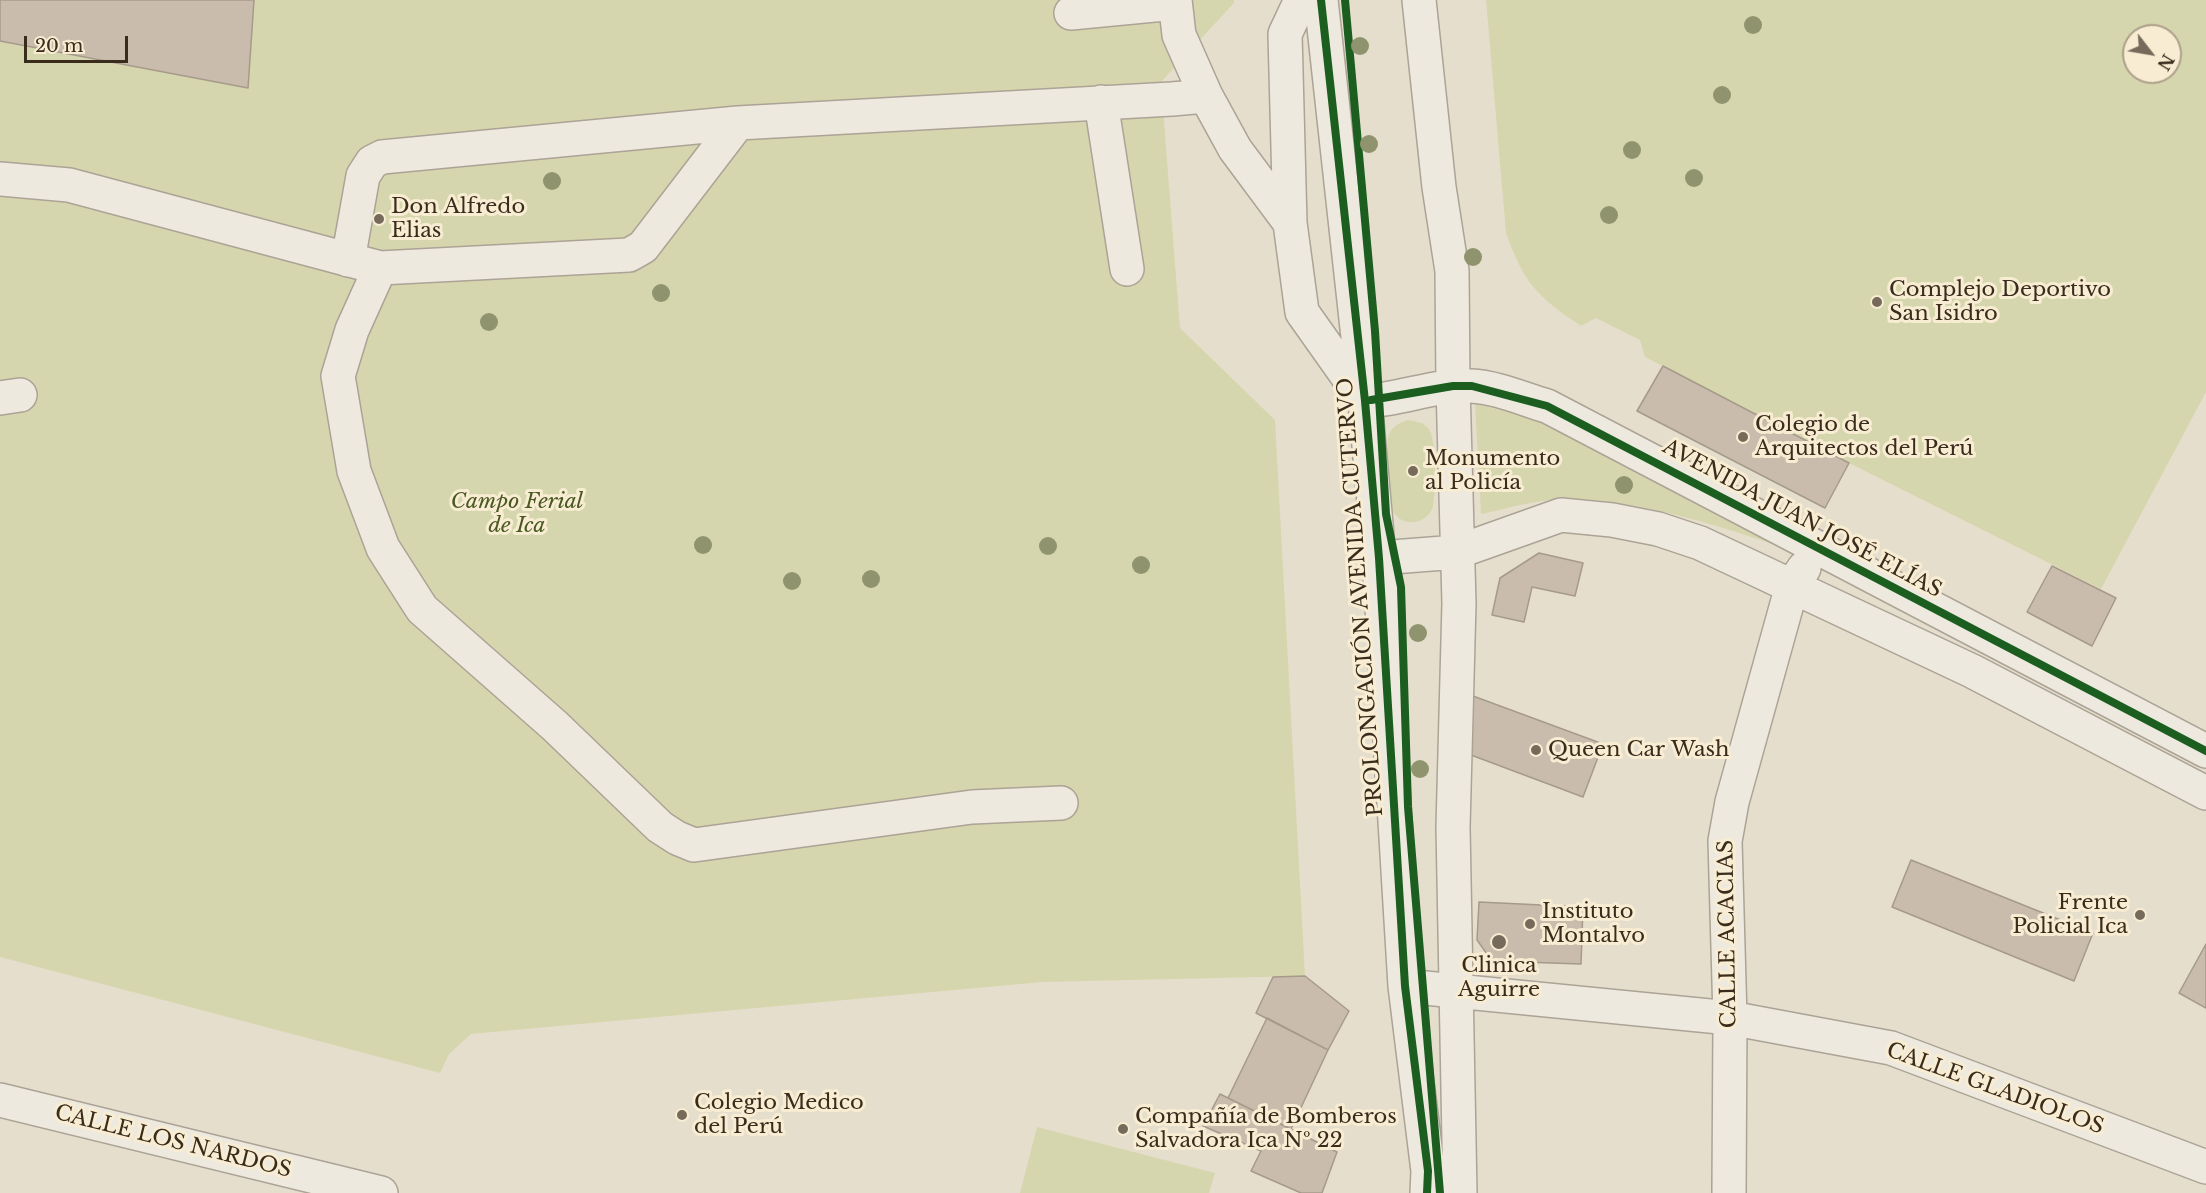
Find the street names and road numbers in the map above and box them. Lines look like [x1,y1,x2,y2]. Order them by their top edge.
street label: PROLONGACIÓN AVENIDA CUTERVO [1333,377,1389,817]
street label: AVENIDA JUAN JOSÉ ELÍAS [1658,435,1946,603]
street label: CALLE ACACIAS [1714,839,1742,1029]
street label: CALLE GLADIOLOS [1883,1038,2107,1140]
street label: CALLE LOS NARDOS [52,1100,294,1184]

